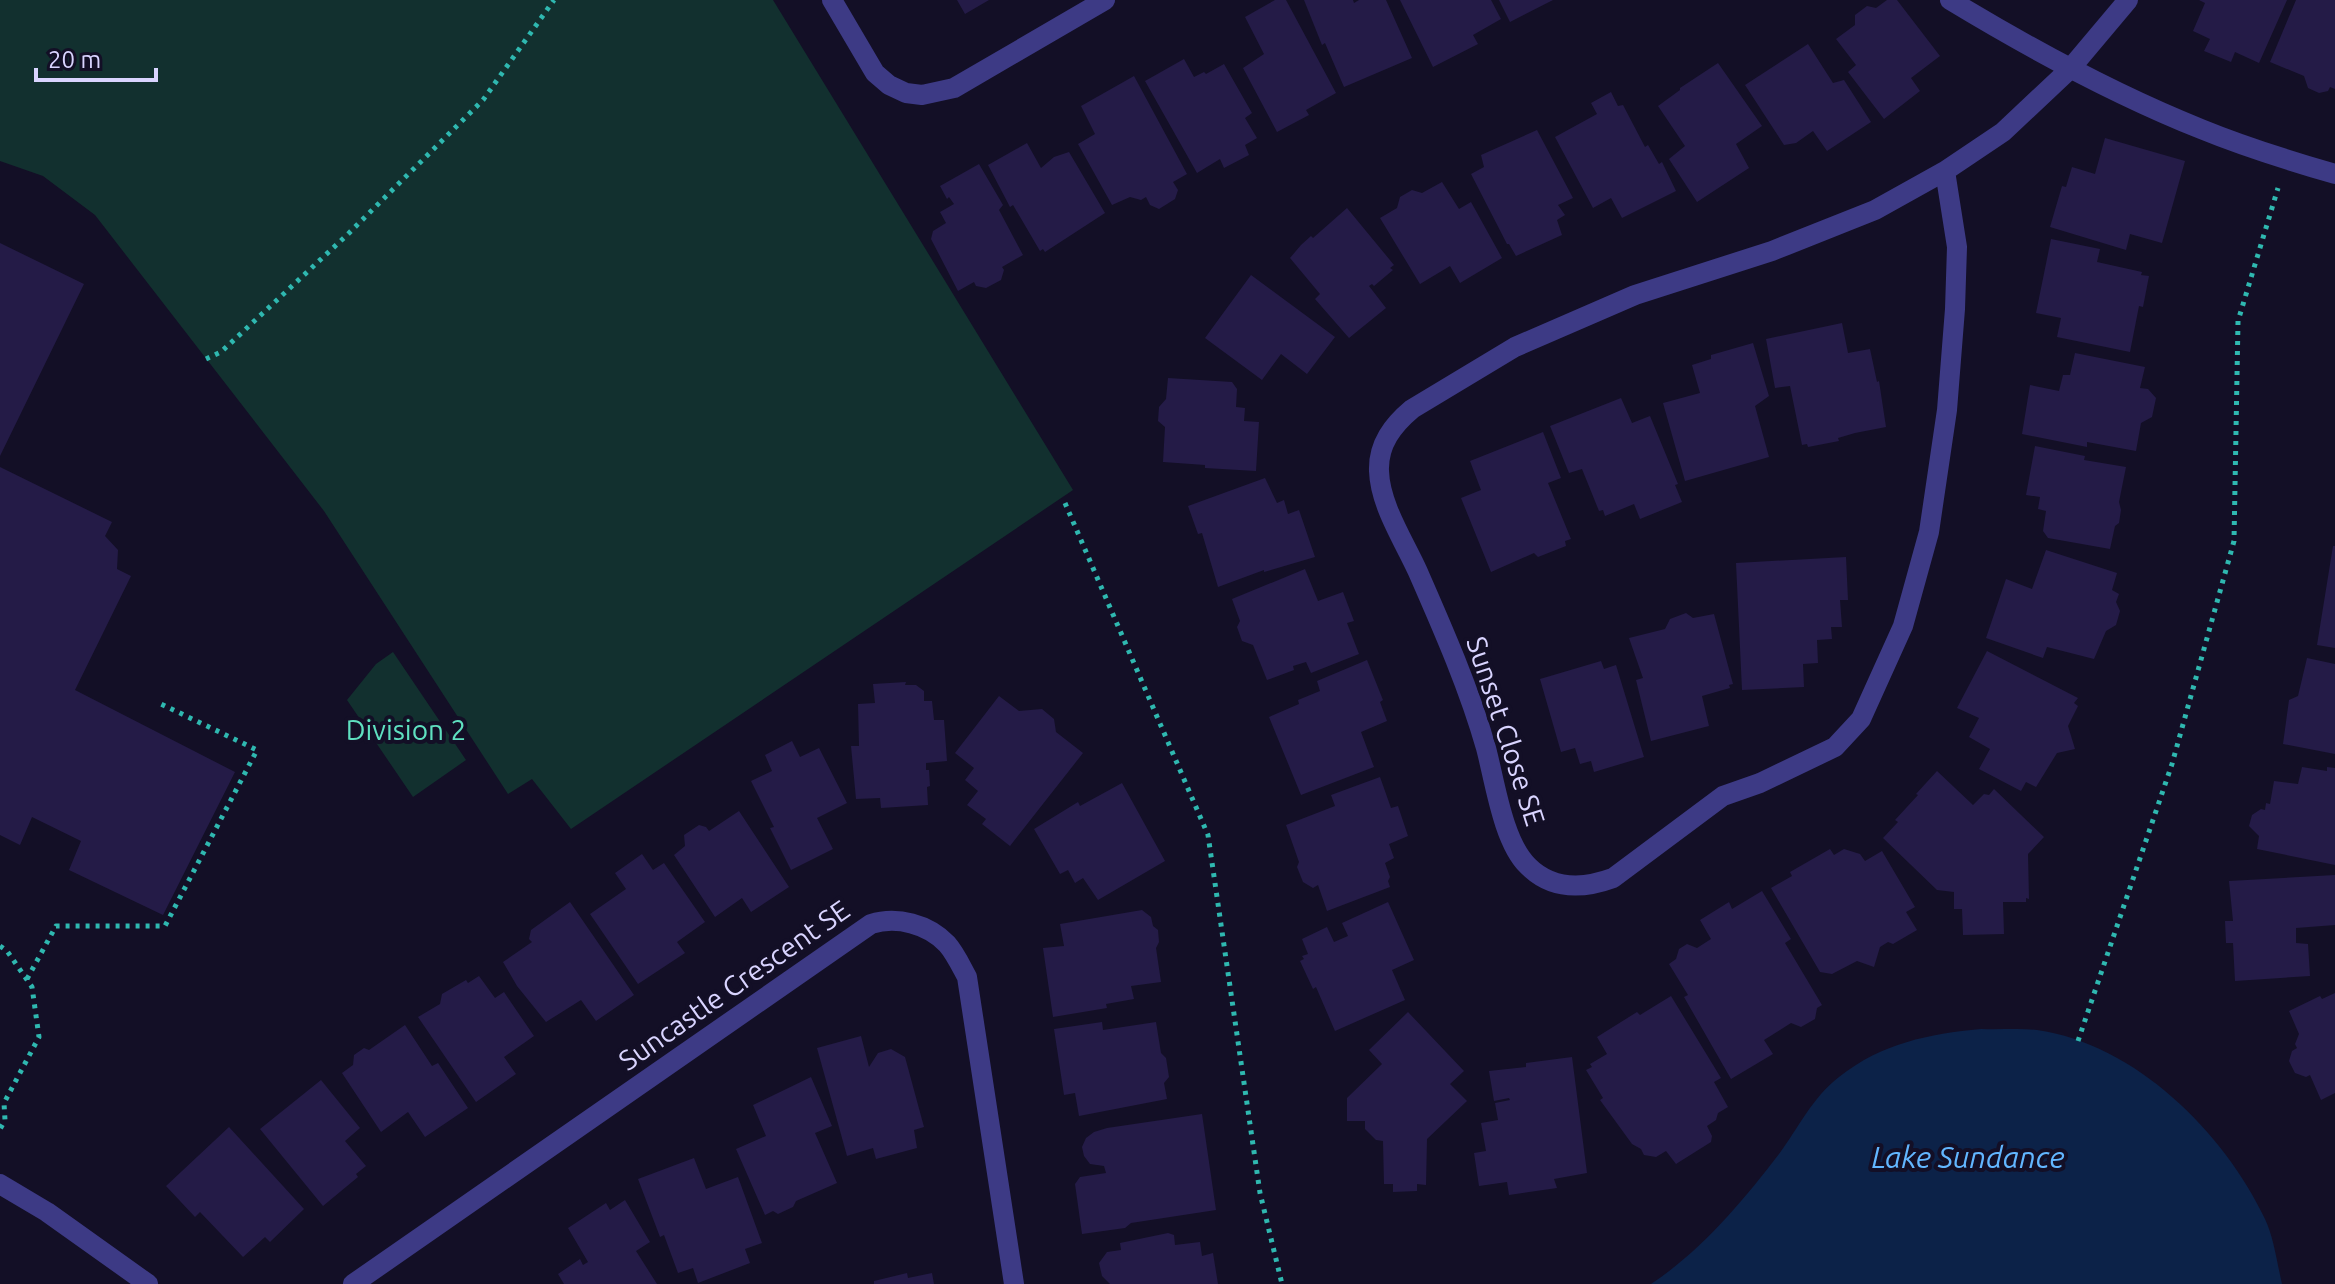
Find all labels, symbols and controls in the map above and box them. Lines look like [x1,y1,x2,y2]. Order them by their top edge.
scale bar [36,32,156,82]
text: 20 m [48,46,101,73]
street label: Sunset Close SE [1461,632,1552,829]
park label: Division 2 [346,714,466,745]
street label: Suncastle Crescent SE [613,893,855,1076]
water label: Lake Sundance [1871,1140,2065,1174]

